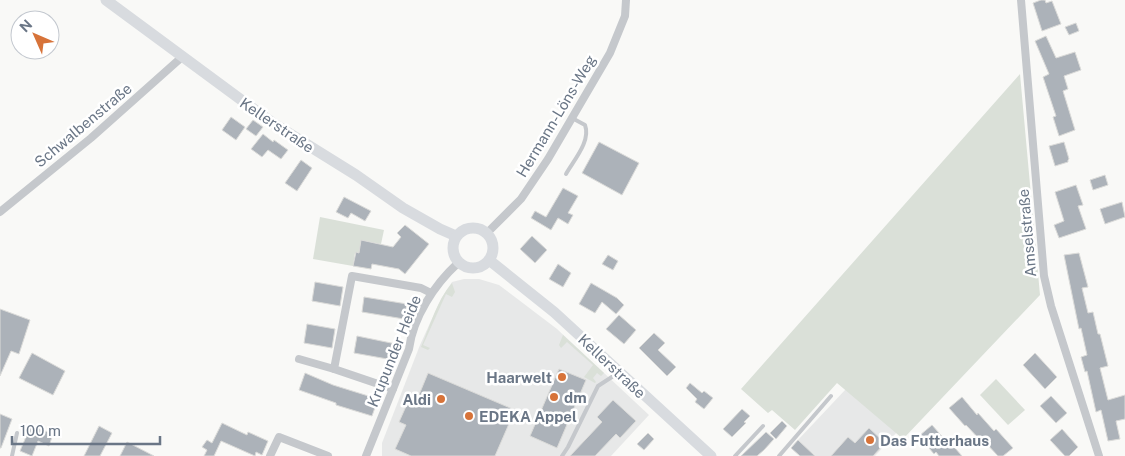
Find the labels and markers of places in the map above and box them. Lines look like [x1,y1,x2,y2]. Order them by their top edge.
place label: Haarwelt [486,369,552,386]
marker: Haarwelt [556,371,568,383]
place label: dm [564,389,587,406]
place label: Aldi [402,391,431,408]
marker: dm [548,391,560,403]
marker: Aldi [435,393,447,405]
place label: EDEKA Appel [479,408,577,425]
marker: EDEKA Appel [463,410,475,422]
place label: Das Futterhaus [880,432,989,449]
marker: Das Futterhaus [864,434,876,446]

